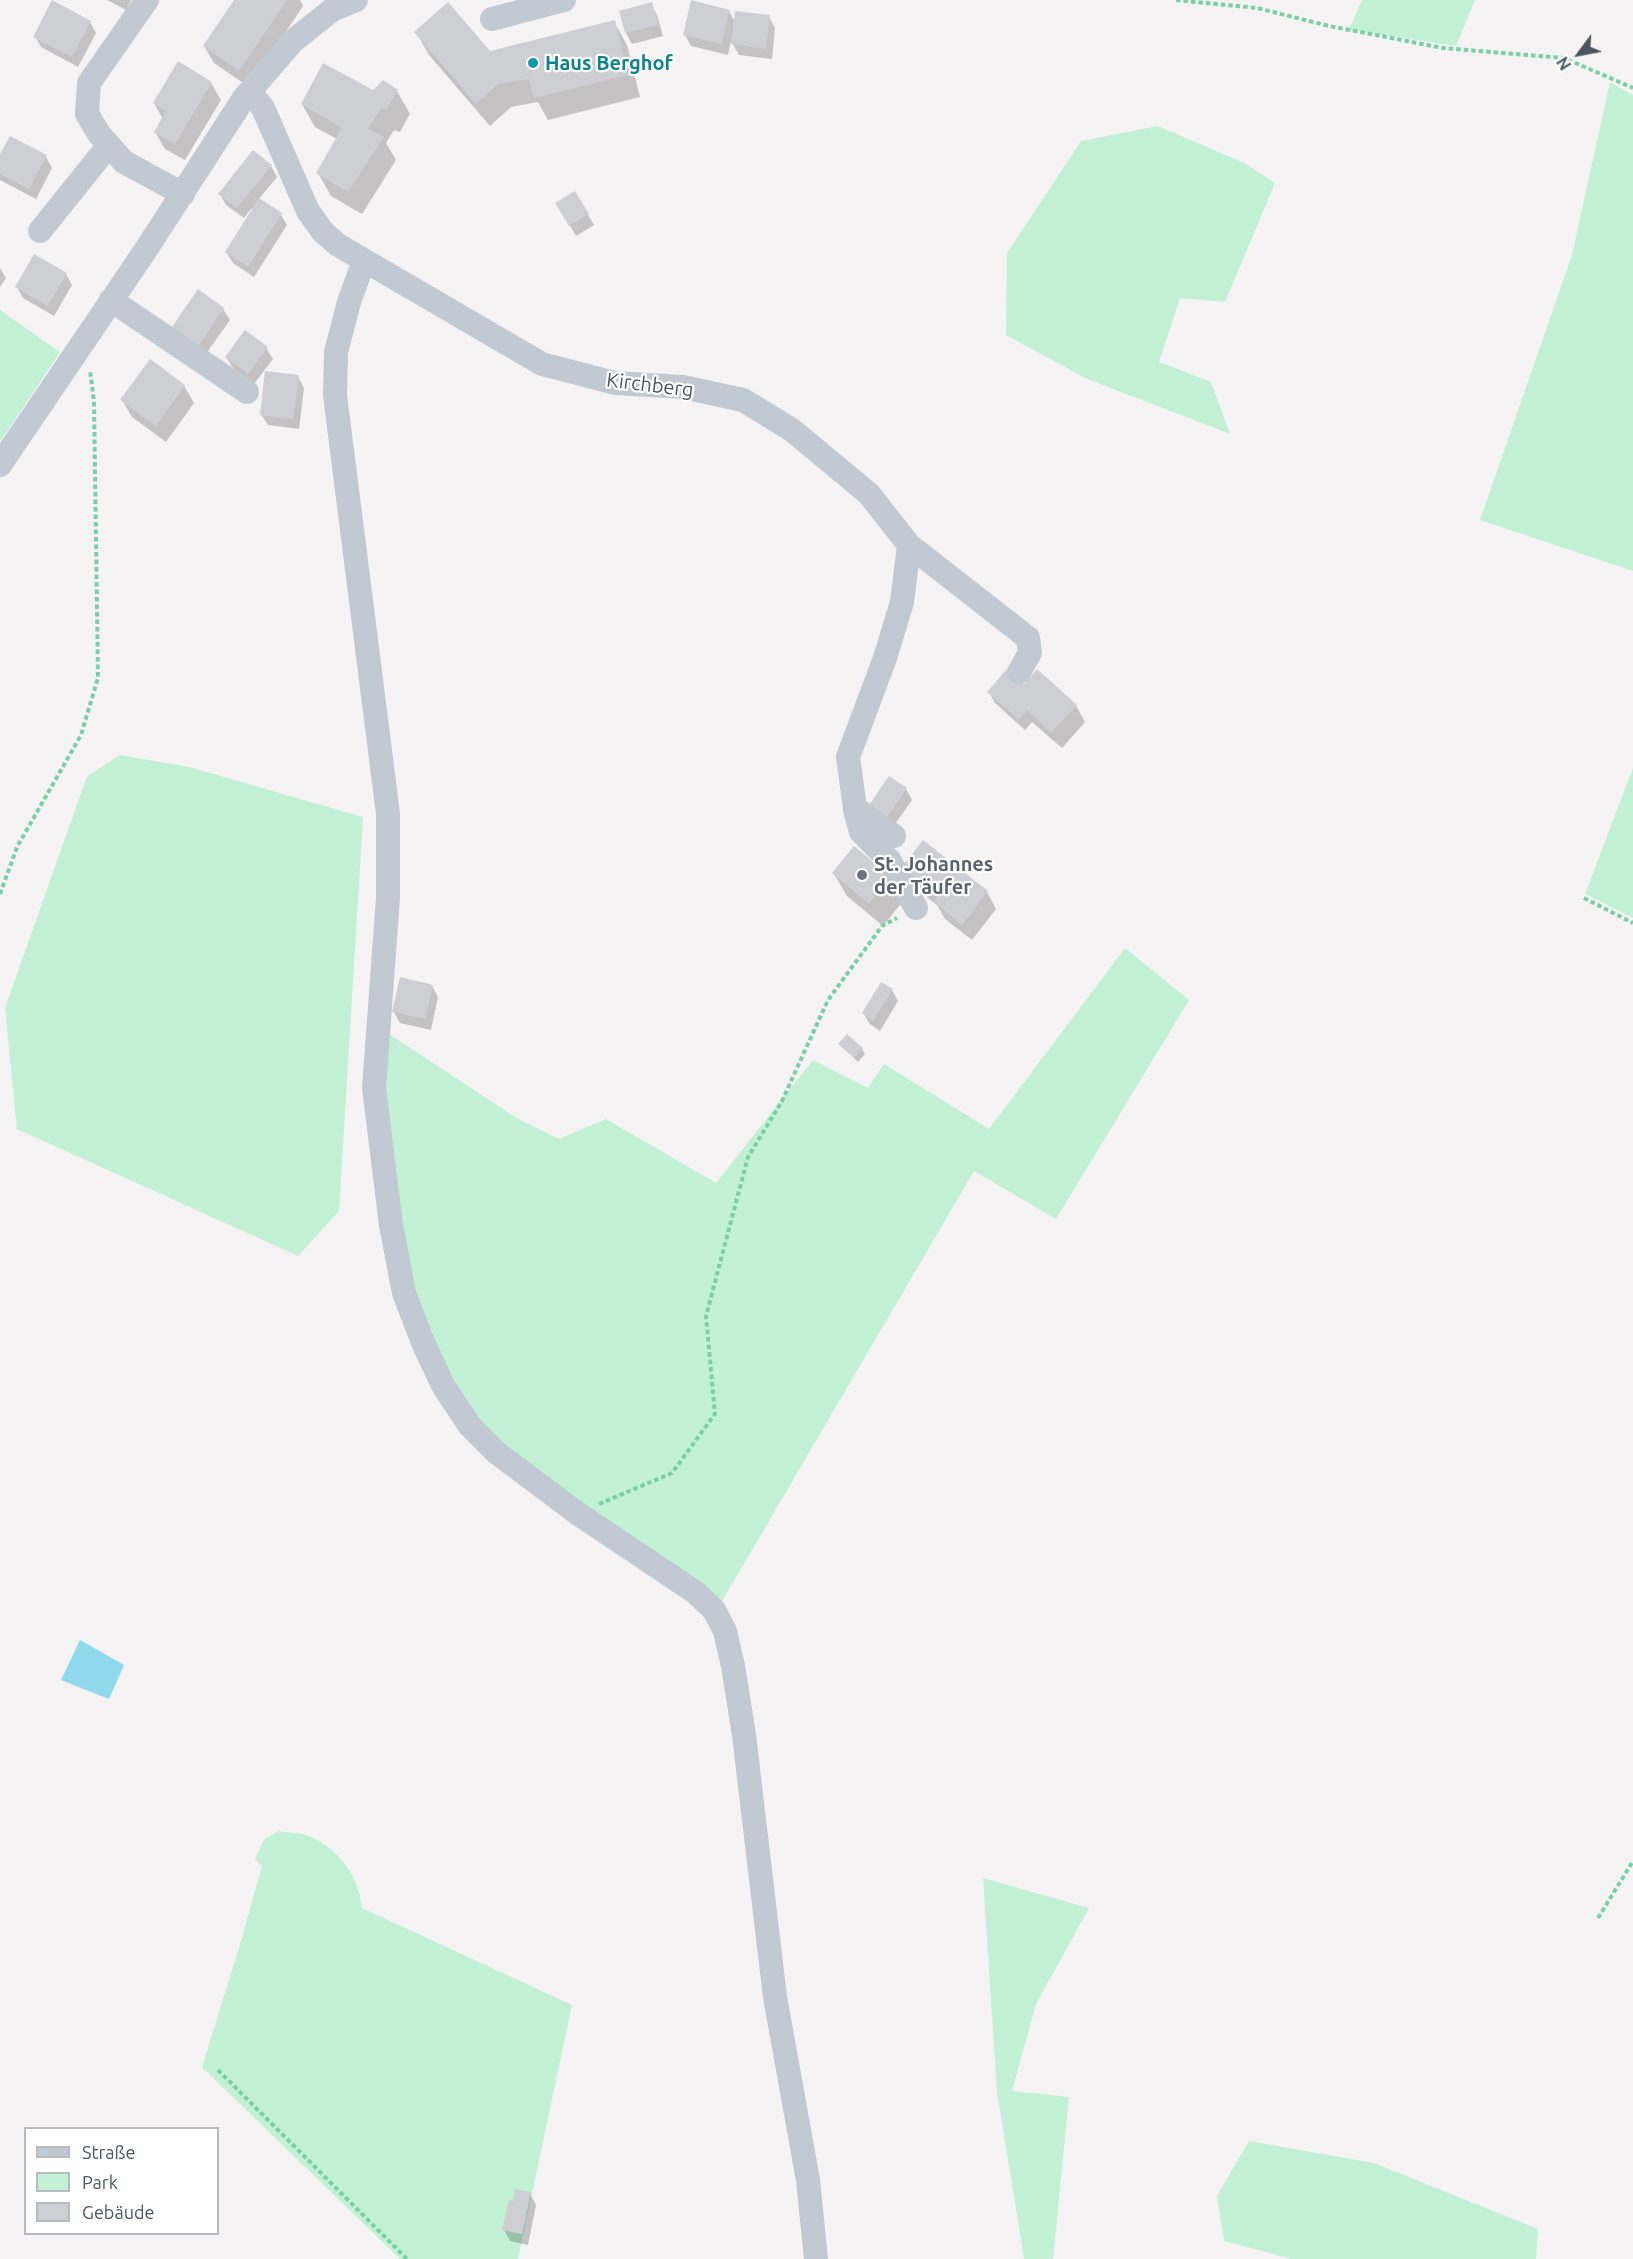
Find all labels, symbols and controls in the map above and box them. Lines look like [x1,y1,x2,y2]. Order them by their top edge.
north arrow [1549,24,1609,84]
place label: Haus Berghof [545,51,673,75]
text: N [1553,54,1575,73]
marker: Haus Berghof [526,56,540,70]
street label: Kirchberg [605,368,695,402]
place label: St. Johannes der Täufer [874,852,993,899]
marker: St. Johannes der Täufer [855,868,869,882]
legend [24,2127,219,2235]
text: Straße [82,2142,135,2162]
text: Park [82,2172,118,2192]
text: Gebäude [82,2202,154,2222]

